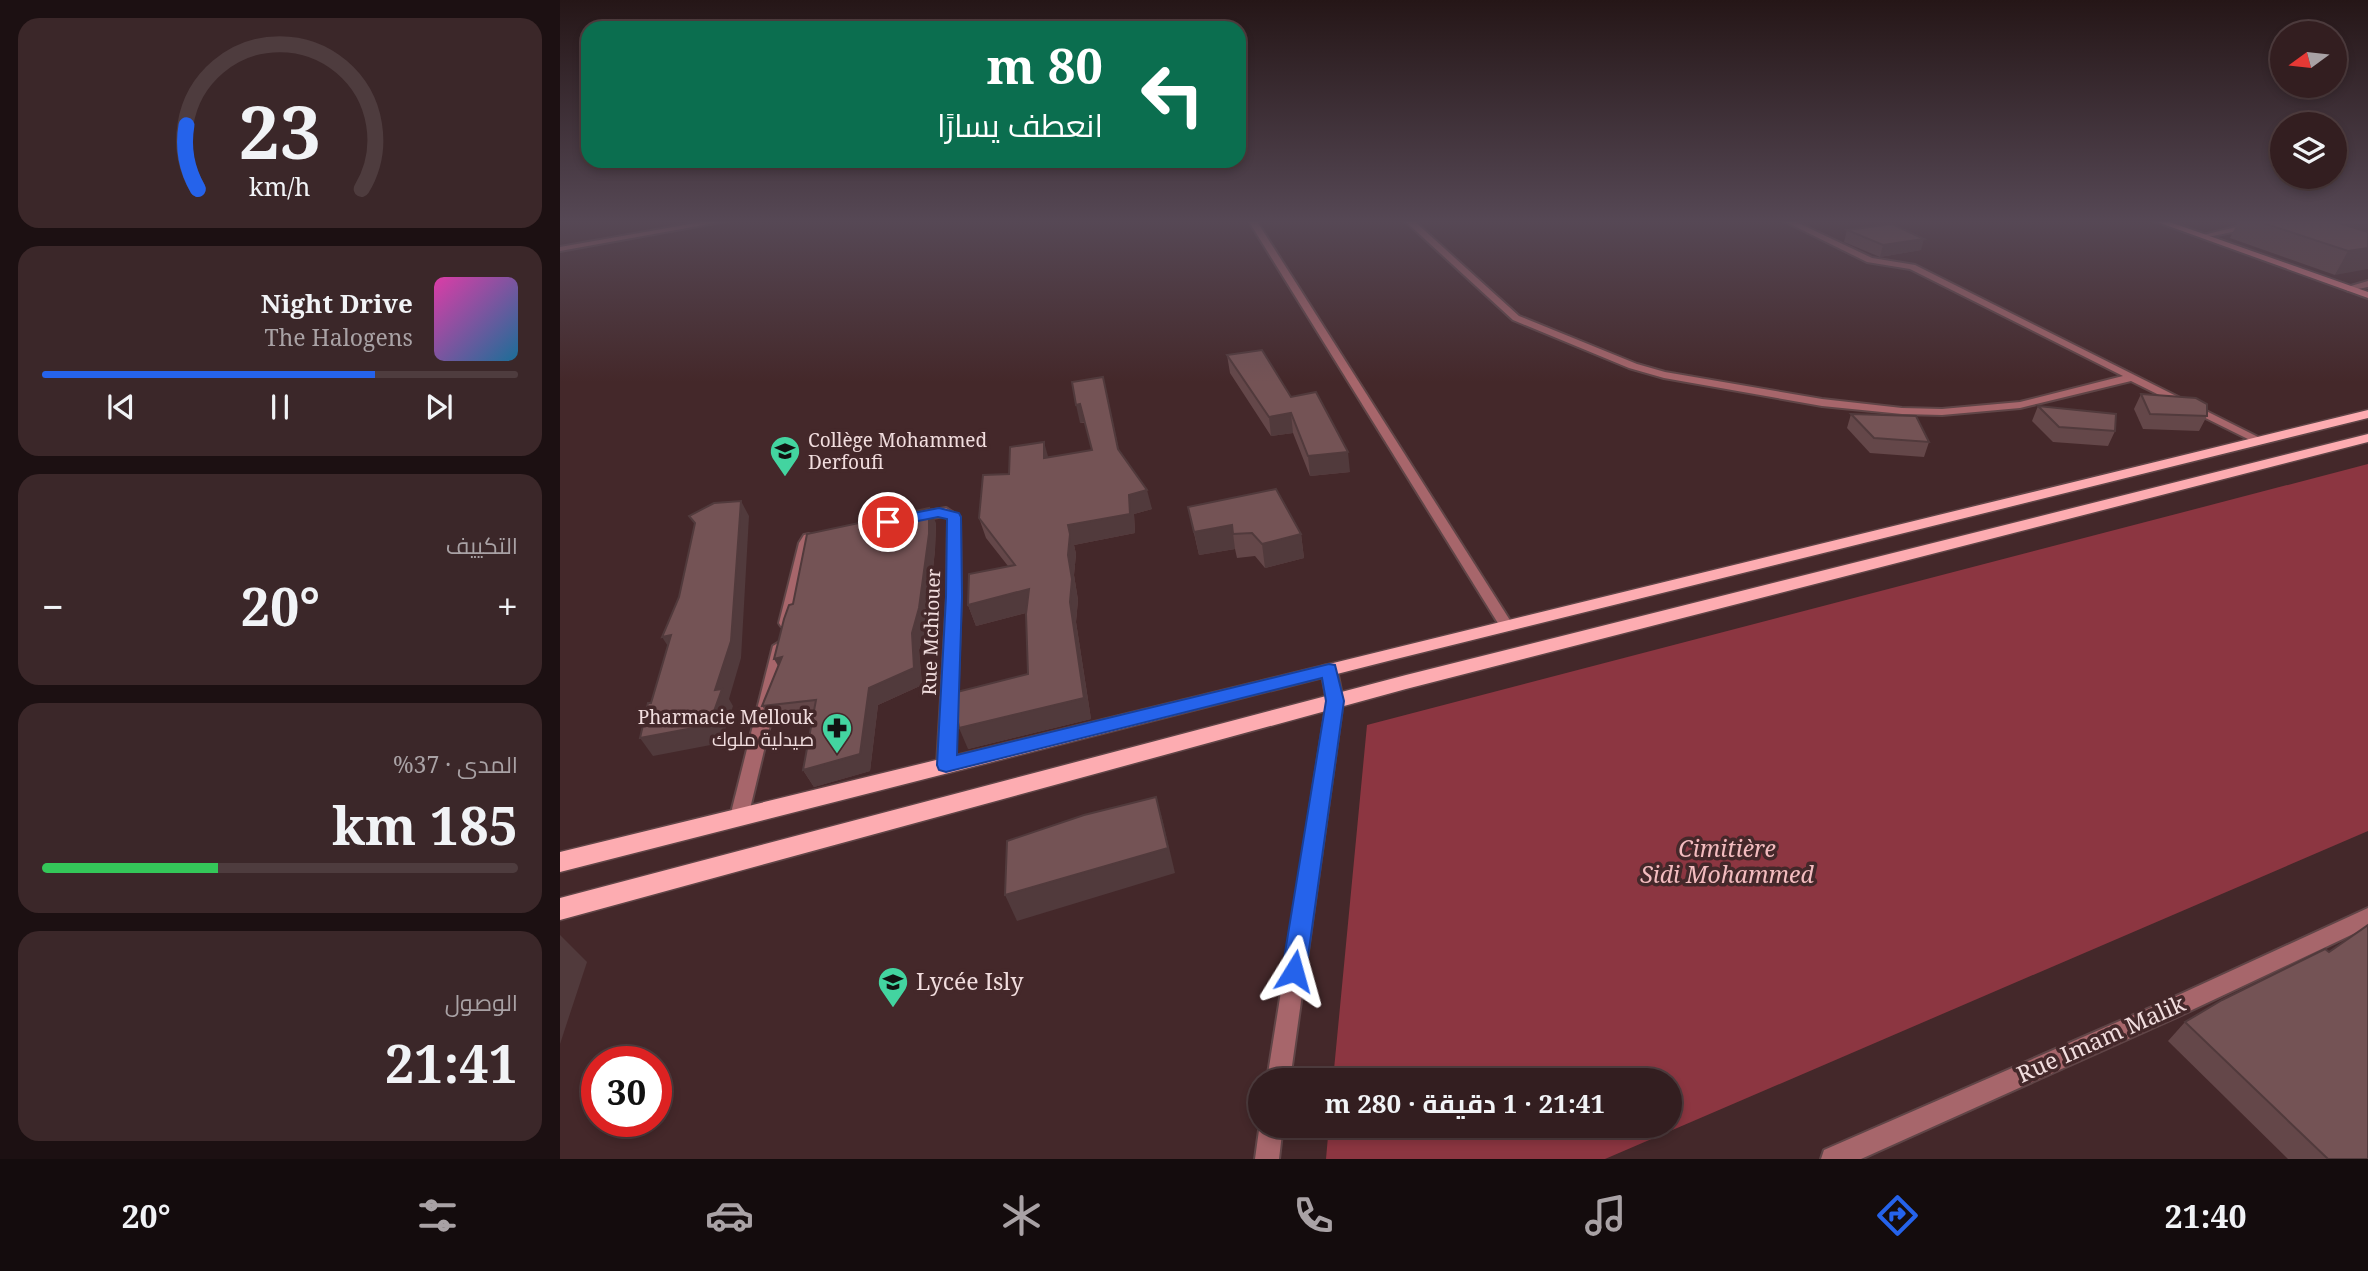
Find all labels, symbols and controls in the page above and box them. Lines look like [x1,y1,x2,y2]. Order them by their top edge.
north arrow [2270,21,2347,98]
map controls [2270,21,2347,189]
text: 80 m [987,32,1103,98]
icon: left [1127,49,1218,140]
text: 23 [239,81,321,180]
text: انعطف يسارًا [937,103,1103,146]
button: layers [2270,112,2347,189]
text: km/h [249,169,311,203]
text: Night Drive [261,285,413,321]
text: The Halogens [265,321,413,353]
icon: previous [102,388,140,426]
icon: pause [261,388,299,426]
icon: next [420,388,458,426]
place label: Collège Mohammed Derfoufi [808,427,988,475]
school or university icon: Collège Mohammed Derfoufi [768,434,802,478]
pin [858,492,918,552]
icon: arrive [869,503,907,541]
text: التكييف [446,529,518,561]
street label: Rue Mchiouer [916,568,946,696]
text: 20° [241,570,320,641]
text: − [42,580,64,632]
text: + [497,580,518,632]
place label: Pharmacie Mellouk صيدلية ملوك [638,704,815,752]
pharmacy icon: Pharmacie Mellouk صيدلية ملوك [820,711,854,755]
text: المدى · 37% [393,748,518,780]
text: 185 km [332,789,518,860]
park label: Cimitière Sidi Mohammed [1640,832,1814,890]
position arrow [1257,934,1331,1008]
school or university icon: Lycée Isly [876,965,910,1009]
place label: Lycée Isly [916,965,1023,997]
text: الوصول [445,986,518,1018]
street label: Rue Imam Malik [2011,986,2190,1090]
text: 21:41 [385,1027,518,1098]
speed limit sign: 30 [581,1046,672,1137]
text: 21:41 · 1 دقيقة · 280 m [1325,1085,1605,1121]
icon: filters [413,1191,462,1240]
icon: car [705,1191,754,1240]
icon: climate [997,1191,1046,1240]
icon: phone [1289,1191,1338,1240]
icon: music [1581,1191,1630,1240]
icon: directions [1873,1191,1922,1240]
text: 20° [122,1194,171,1237]
text: 21:40 [2165,1194,2247,1237]

